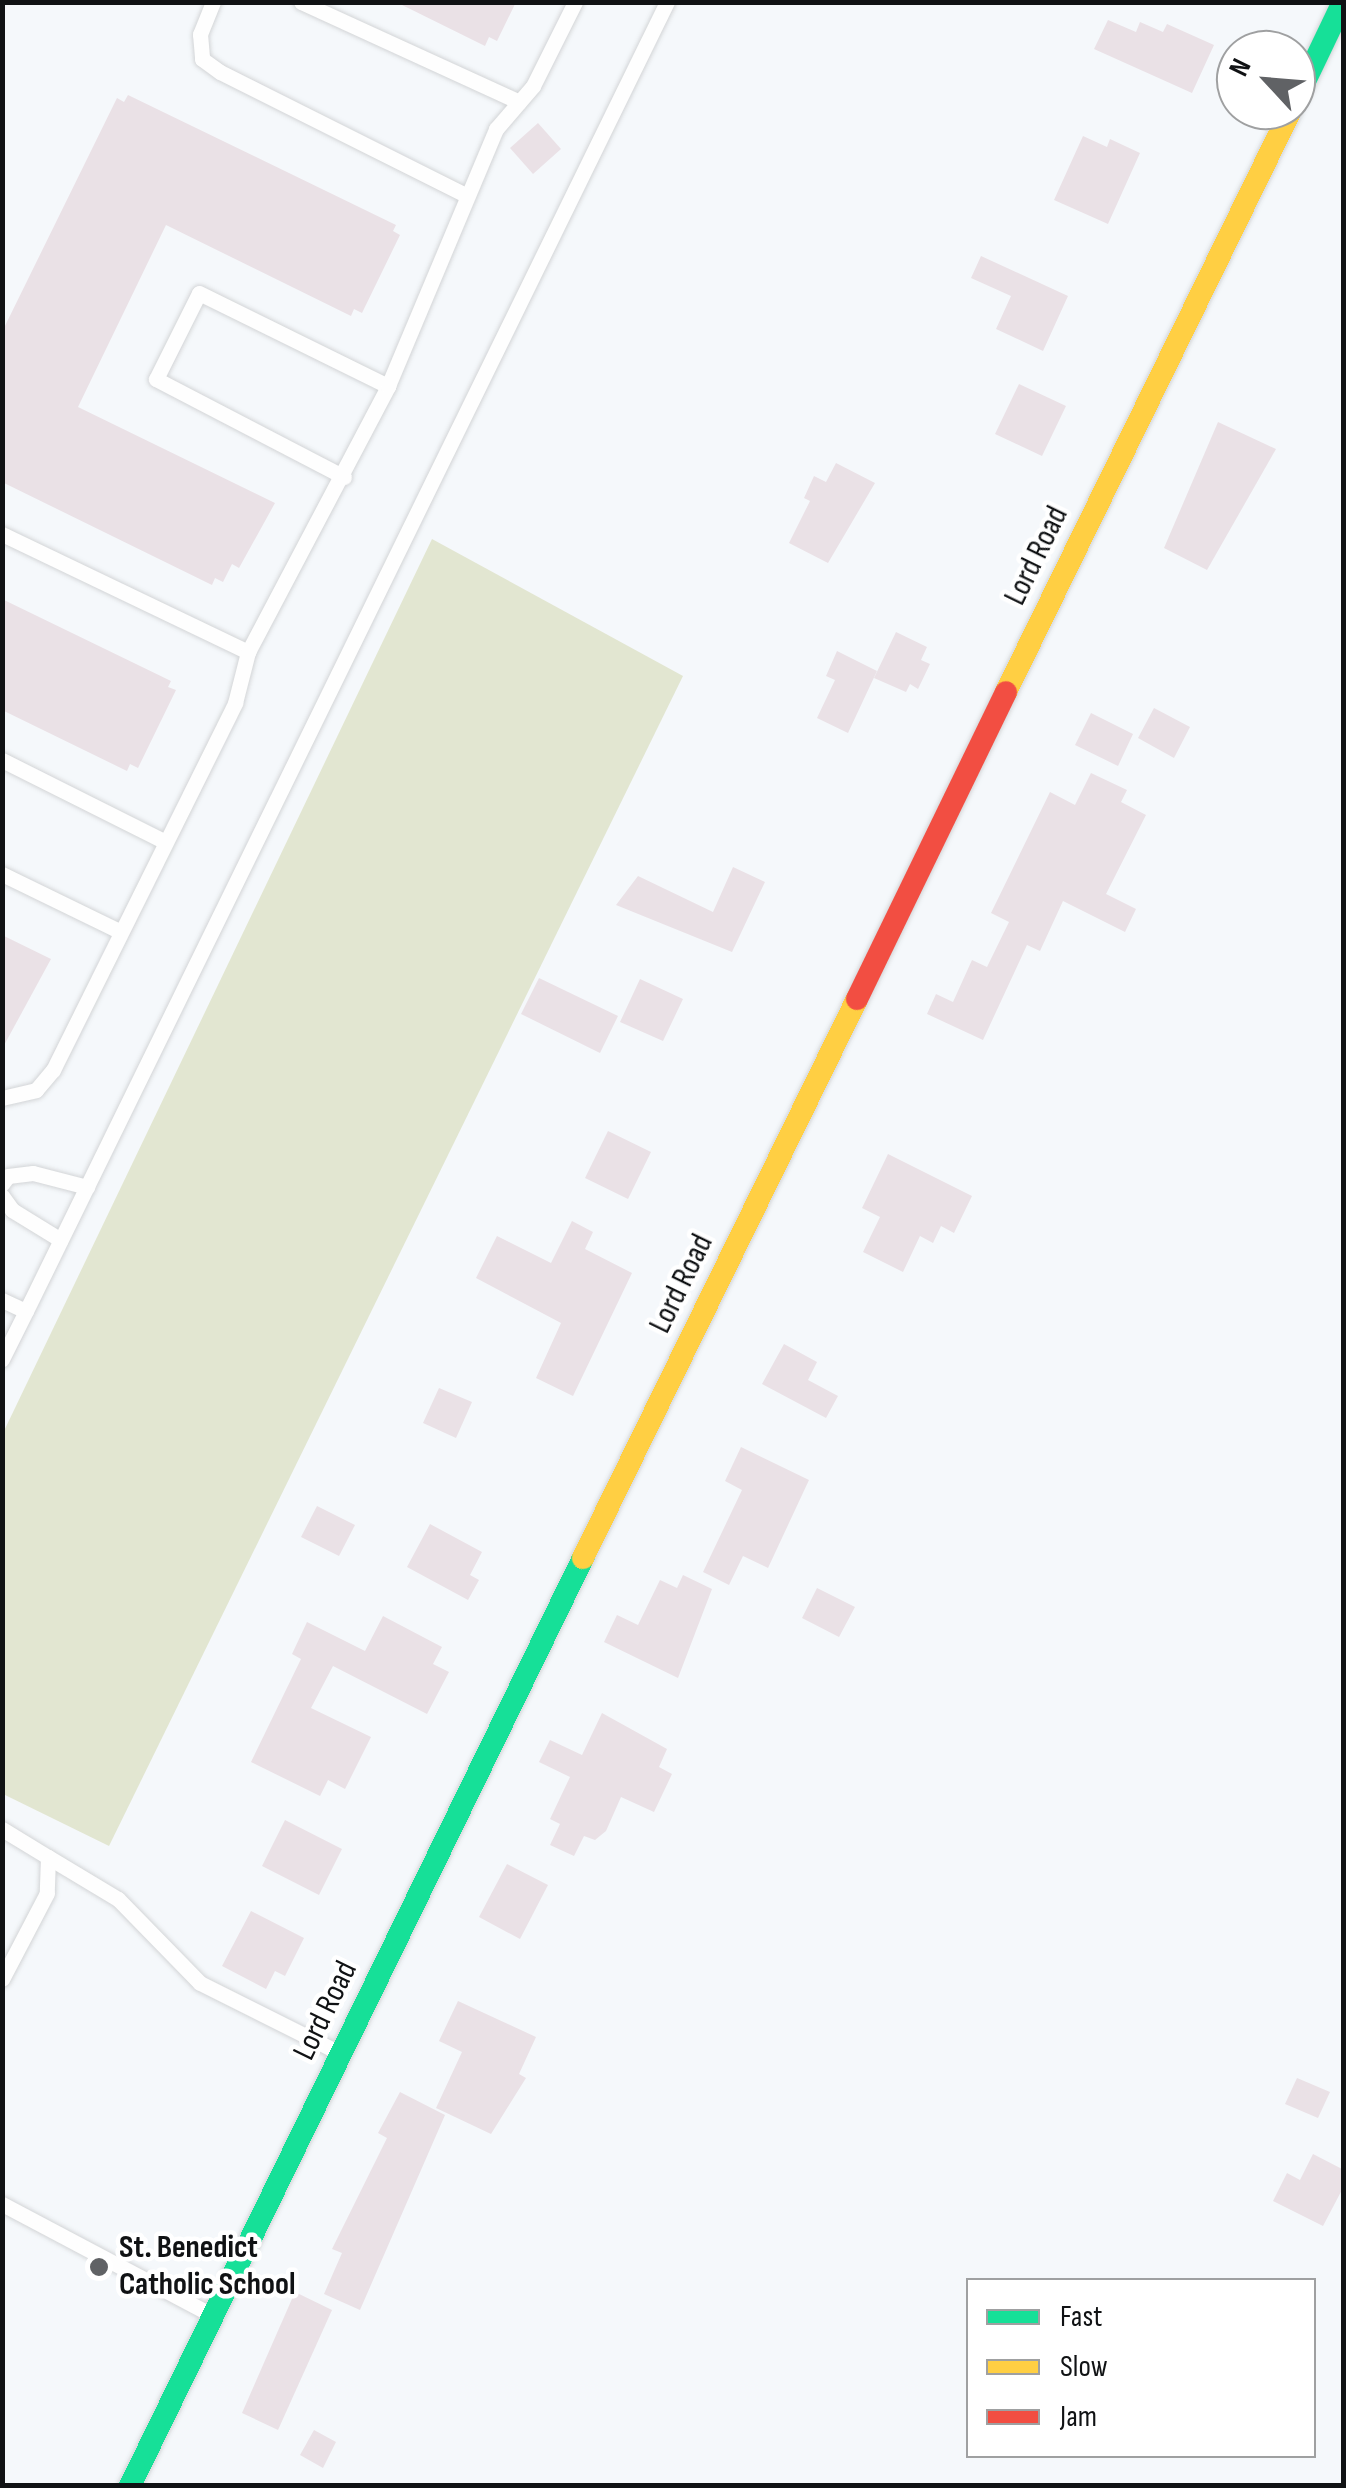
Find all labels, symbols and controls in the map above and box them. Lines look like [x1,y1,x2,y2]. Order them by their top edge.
north arrow [1216,30,1316,130]
text: N [1222,54,1258,81]
street label: Lord Road [997,500,1077,612]
street label: Lord Road [642,1228,722,1340]
street label: Lord Road [286,1955,366,2067]
place label: St. Benedict Catholic School [119,2230,295,2305]
marker: St. Benedict Catholic School [88,2256,110,2278]
legend [966,2278,1316,2458]
text: Fast [1060,2299,1102,2335]
text: Slow [1060,2349,1108,2385]
text: Jam [1060,2399,1097,2435]

